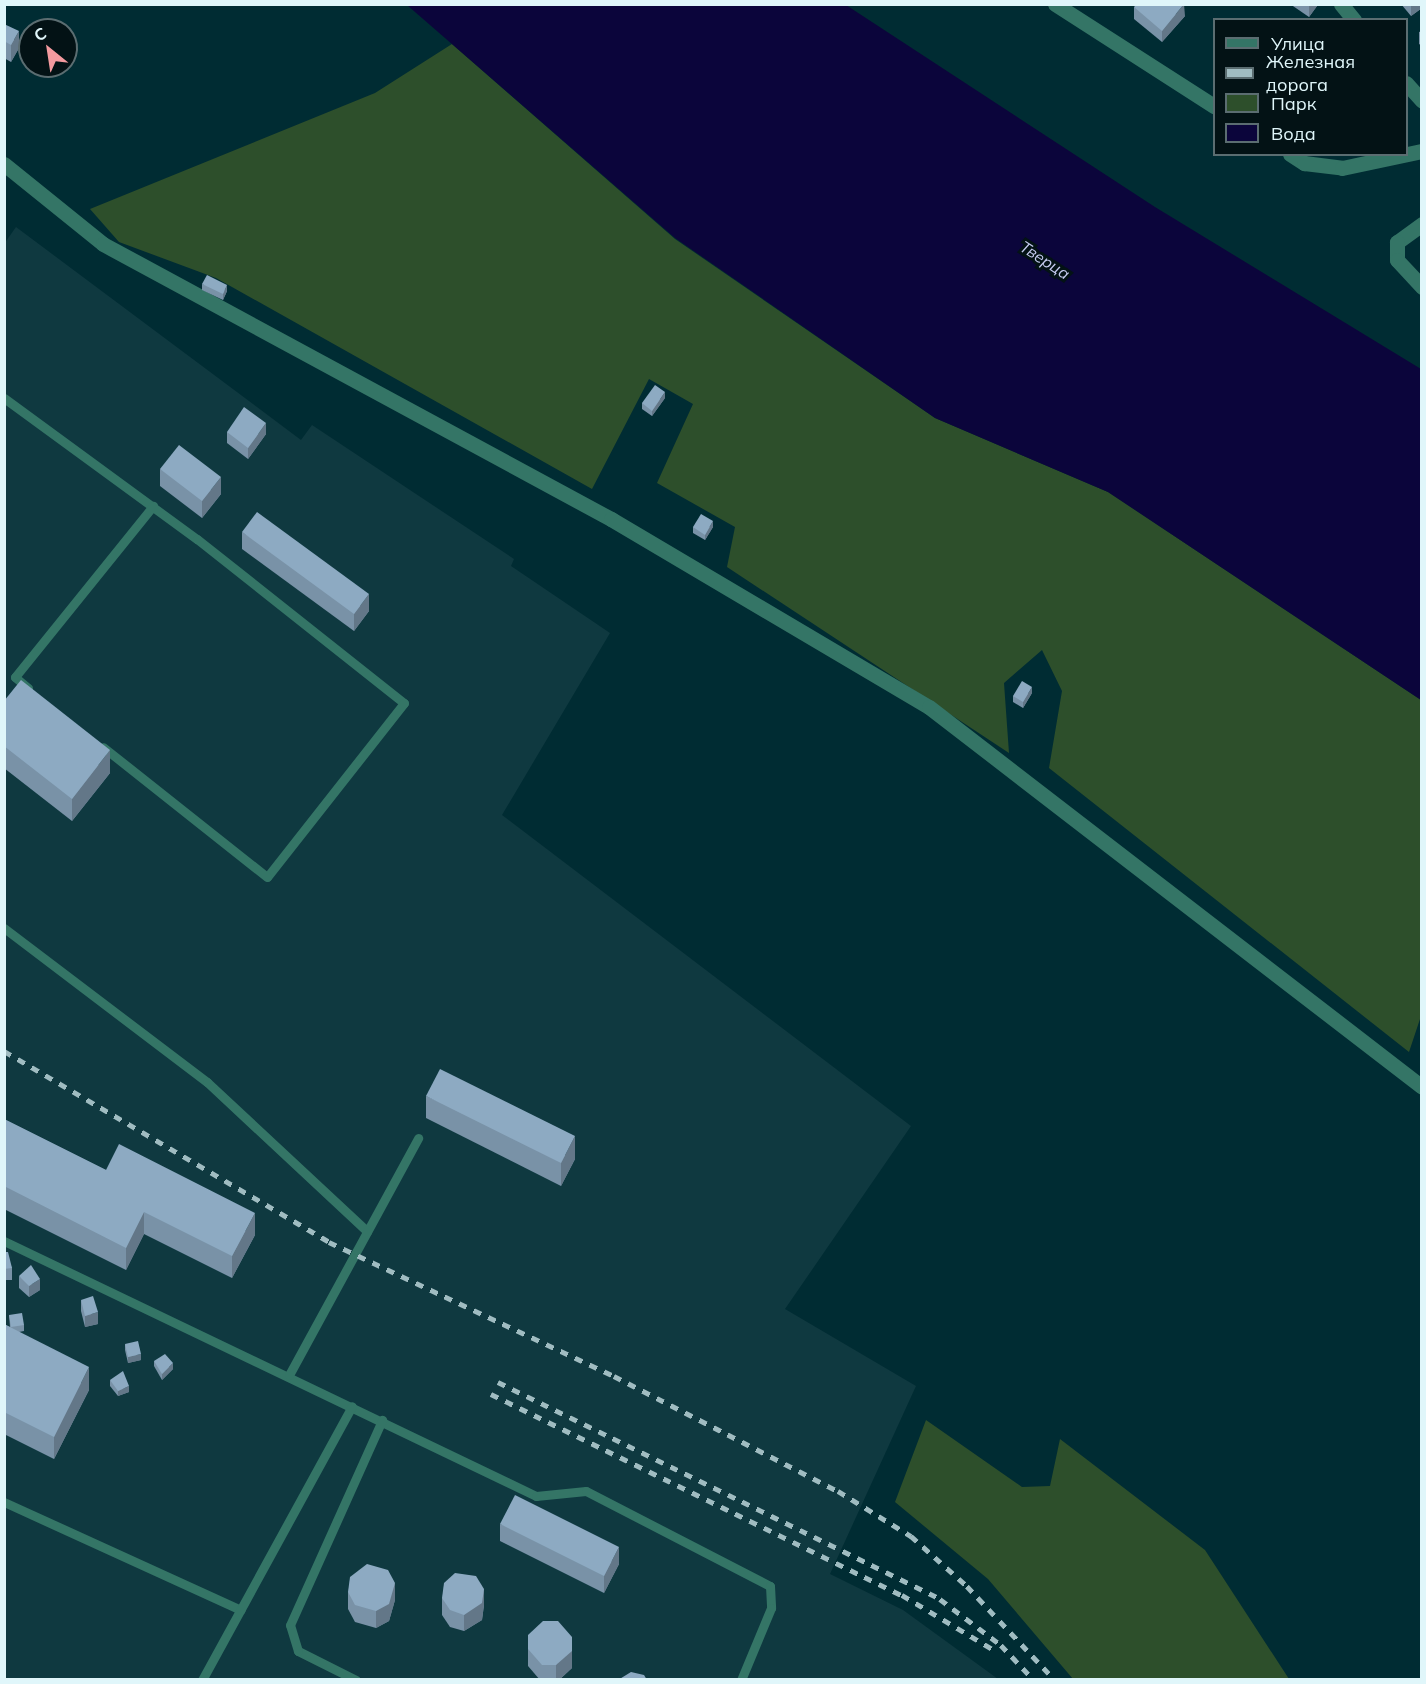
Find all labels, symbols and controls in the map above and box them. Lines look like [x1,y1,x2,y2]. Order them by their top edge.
north arrow [18,18,78,78]
legend [1213,18,1408,156]
text: С [30,23,50,46]
text: Улица [1271,32,1325,55]
text: Железная дорога [1266,50,1355,96]
text: Парк [1271,92,1316,115]
text: Вода [1271,122,1316,145]
water label: Тверца [1016,237,1074,283]

